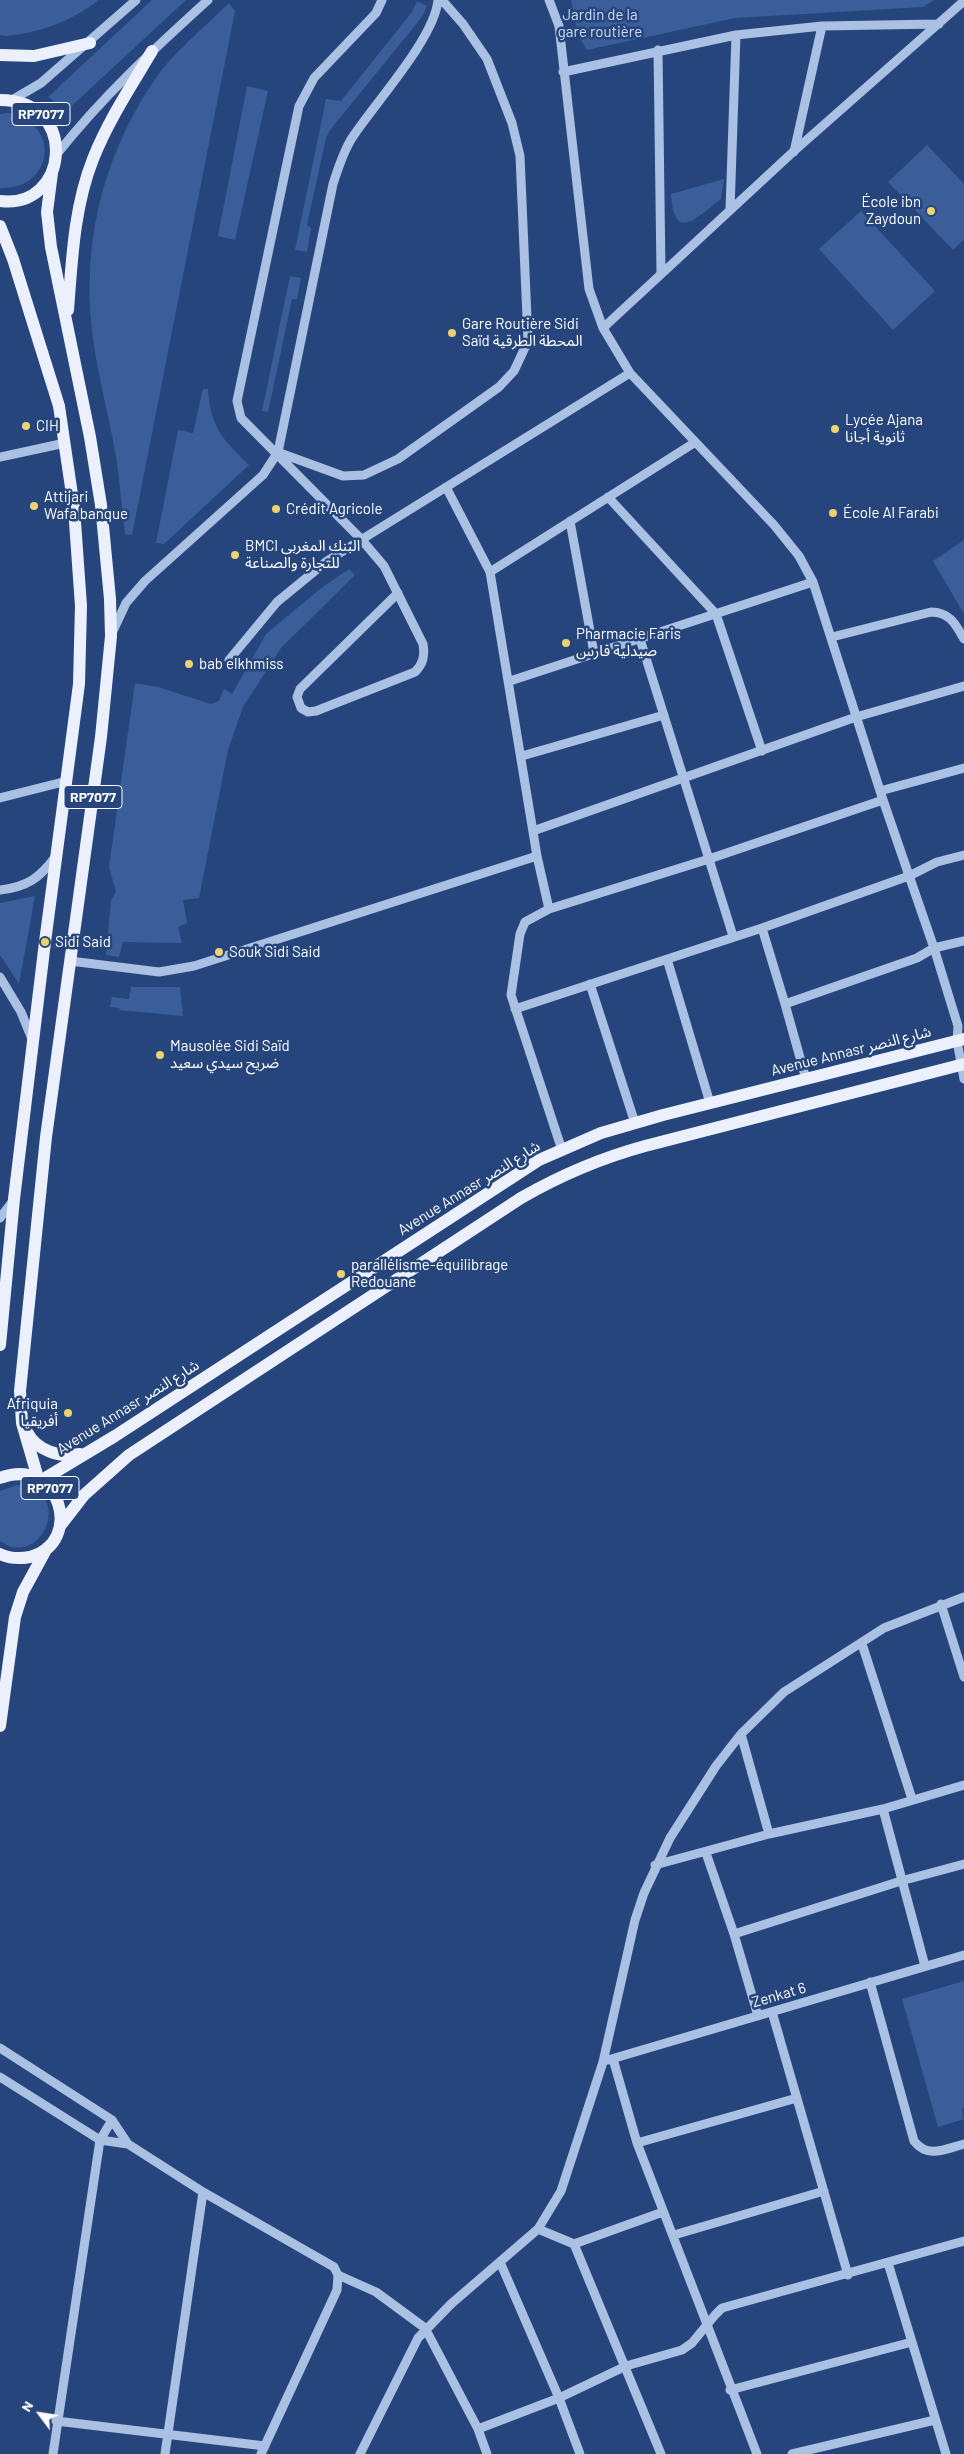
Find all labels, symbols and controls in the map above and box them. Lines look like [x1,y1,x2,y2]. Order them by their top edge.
park label: Jardin de la gare routière [558,6,642,41]
road number: RP7077 [12,102,70,126]
place label: École ibn Zaydoun [861,193,921,228]
marker: École ibn Zaydoun [925,205,937,217]
place label: Gare Routière Sidi Saïd المحطة الطرقية [462,315,583,350]
marker: Gare Routière Sidi Saïd المحطة الطرقية [446,327,458,339]
place label: Lycée Ajana ثانوية أجانا [845,411,923,446]
place label: CIH [36,417,59,435]
marker: CIH [20,420,32,432]
marker: Lycée Ajana ثانوية أجانا [829,423,841,435]
place label: Attijari Wafa banque [44,488,128,523]
marker: Attijari Wafa banque [28,500,40,512]
place label: Crédit Agricole [286,500,382,518]
marker: Crédit Agricole [270,503,282,515]
place label: École Al Farabi [843,504,939,522]
marker: École Al Farabi [827,507,839,519]
place label: BMCI البنك المغربي للتجارة والصناعة [245,537,360,572]
marker: BMCI البنك المغربي للتجارة والصناعة [229,549,241,561]
place label: Pharmacie Faris صيدلية فارس [576,625,681,660]
marker: Pharmacie Faris صيدلية فارس [560,637,572,649]
place label: bab elkhmiss [199,655,284,673]
marker: bab elkhmiss [183,658,195,670]
road number: RP7077 [64,786,122,809]
place label: Sidi Said [55,933,111,951]
marker: Sidi Said [39,936,51,948]
place label: Souk Sidi Said [229,943,320,961]
marker: Souk Sidi Said [213,946,225,958]
street label: Avenue Annasr شارع النصر [769,1022,933,1080]
place label: Mausolée Sidi Saïd ضريح سيدي سعيد [170,1037,290,1072]
marker: Mausolée Sidi Saïd ضريح سيدي سعيد [154,1049,166,1061]
street label: Avenue Annasr شارع النصر [395,1137,543,1239]
place label: parallélisme-équilibrage Redouane [351,1256,508,1291]
marker: parallélisme-équilibrage Redouane [335,1268,347,1280]
street label: Avenue Annasr شارع النصر [54,1356,202,1458]
place label: Afriquia أفريقيا [7,1395,58,1430]
marker: Afriquia أفريقيا [62,1407,74,1419]
road number: RP7077 [21,1476,79,1500]
street label: Zenkat 6 [750,1979,808,2011]
north arrow [15,2389,65,2439]
text: N [17,2398,36,2414]

